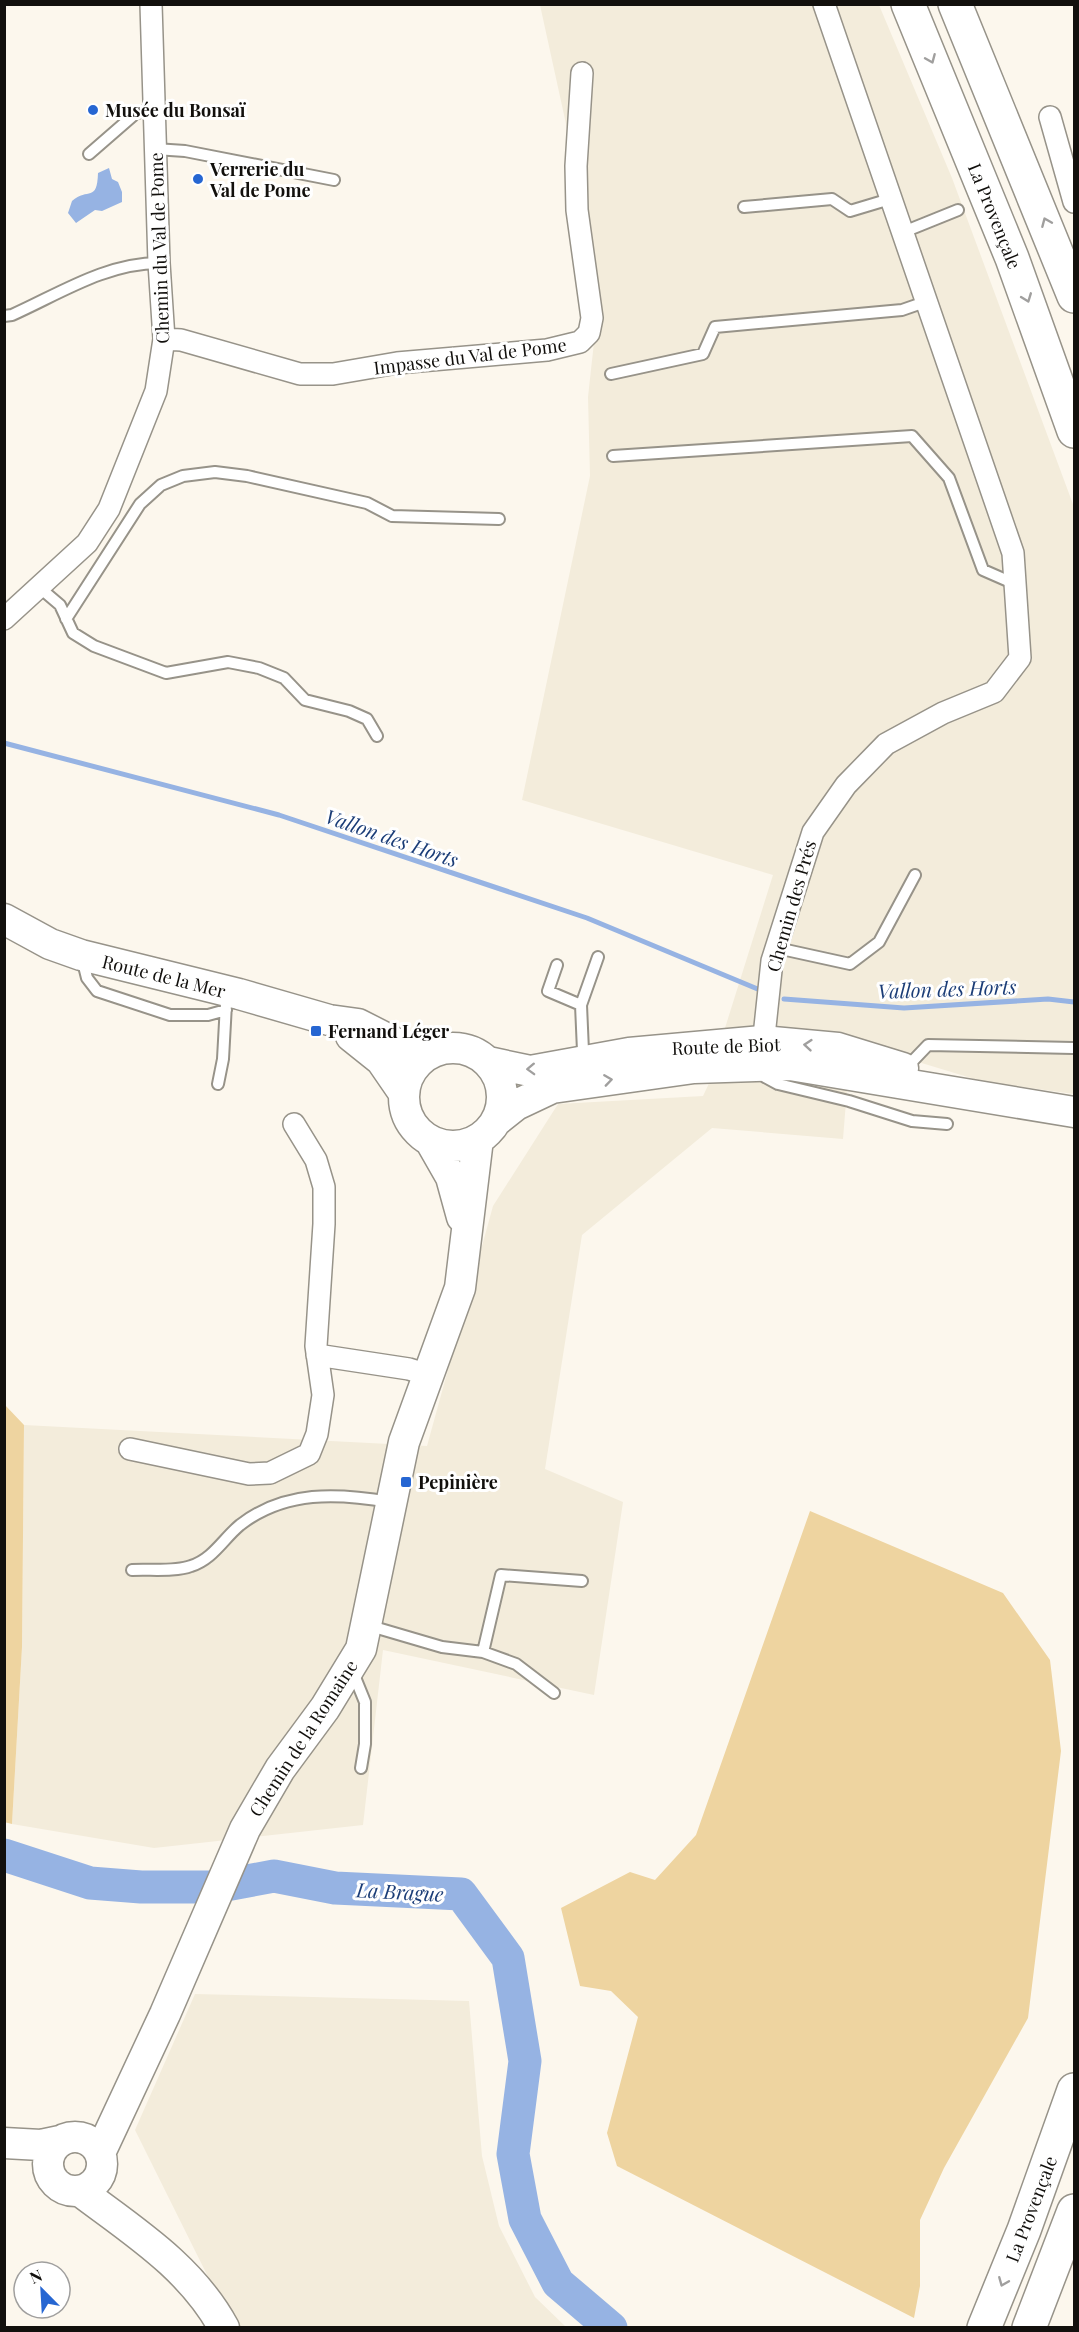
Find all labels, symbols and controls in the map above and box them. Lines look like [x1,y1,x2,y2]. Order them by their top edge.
one-way arrow [924,52,936,63]
place label: Musée du Bonsaï [105,98,247,122]
marker: Musée du Bonsaï [86,103,100,117]
street label: Chemin du Val de Pome [144,152,174,344]
place label: Verrerie du Val de Pome [209,157,311,202]
street label: La Provençale [963,160,1027,272]
marker: Verrerie du Val de Pome [191,172,205,186]
one-way arrow [1041,218,1053,229]
one-way arrow [1020,292,1032,303]
street label: Impasse du Val de Pome [372,332,568,380]
water label: Vallon des Horts [322,802,462,872]
street label: Chemin des Prés [761,837,821,975]
street label: Route de la Mer [100,949,228,1003]
water label: Vallon des Horts [877,972,1017,1004]
place label: Fernand Léger [328,1019,450,1043]
marker: Fernand Léger [309,1024,323,1038]
street label: Route de Biot [671,1032,781,1060]
one-way arrow [804,1039,813,1052]
one-way arrow [527,1063,536,1075]
one-way arrow [603,1074,613,1086]
place label: Pepinière [418,1470,498,1494]
marker: Pepinière [399,1475,413,1489]
street label: Chemin de la Romaine [243,1655,363,1821]
water label: La Brague [355,1875,445,1907]
street label: La Provençale [1000,2152,1062,2266]
north arrow [12,2260,72,2320]
text: N [26,2264,46,2288]
one-way arrow [998,2276,1010,2287]

